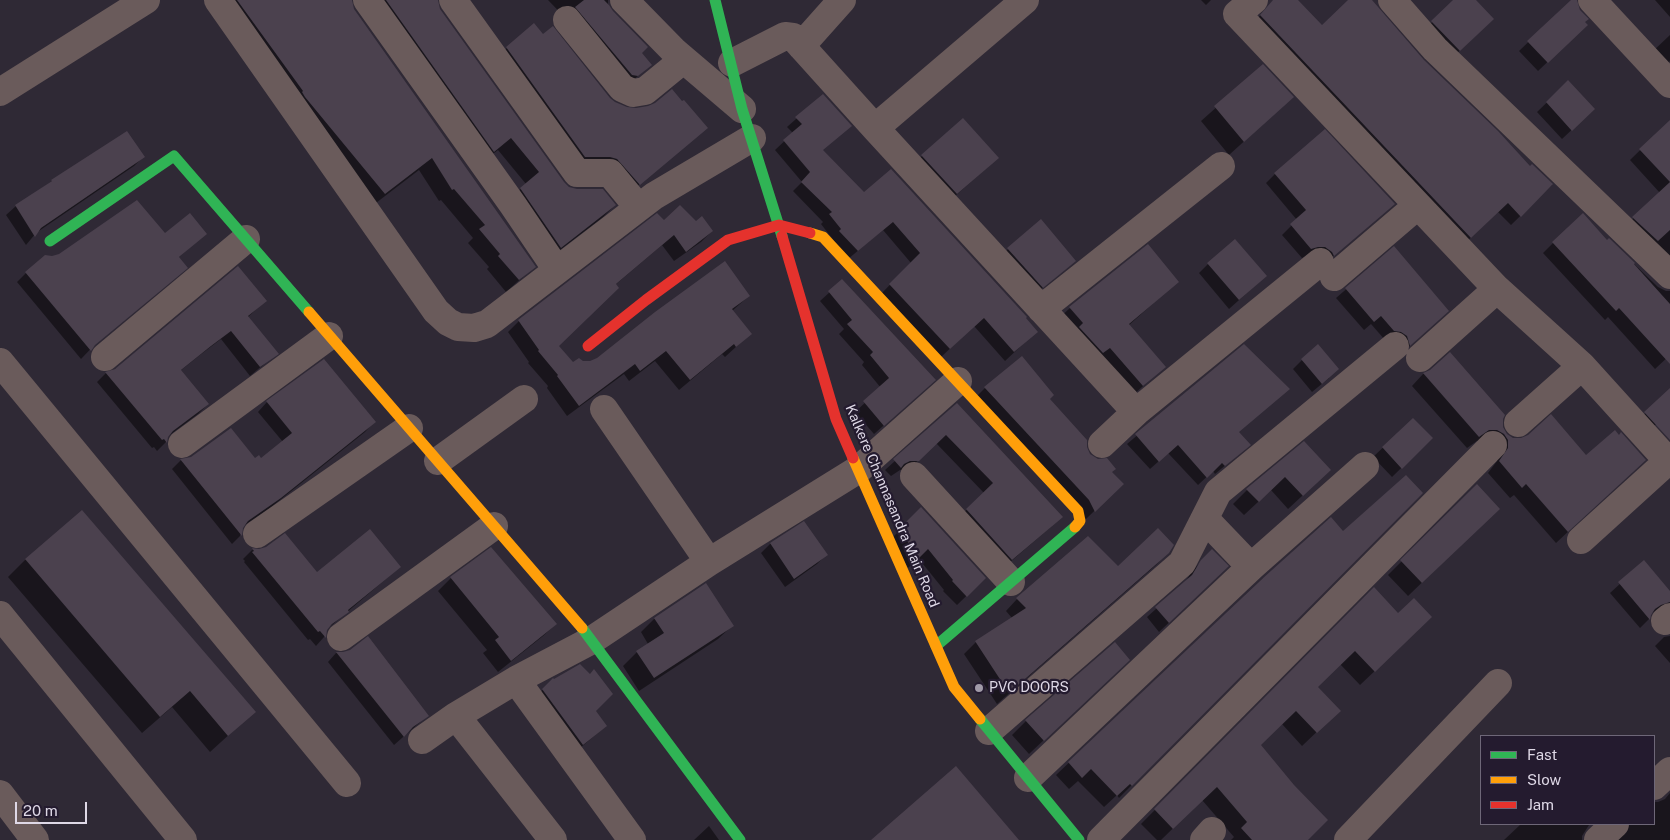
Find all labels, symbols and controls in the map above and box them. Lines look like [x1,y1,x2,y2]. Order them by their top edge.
street label: Kalkere Channasandra Main Road [842,402,942,610]
place label: PVC DOORS [989,680,1069,696]
marker: PVC DOORS [973,682,985,694]
legend [1480,735,1655,825]
text: Fast [1527,746,1557,763]
text: Slow [1527,771,1561,788]
scale bar [18,792,90,824]
text: Jam [1527,796,1554,813]
text: 20 m [23,802,58,819]

